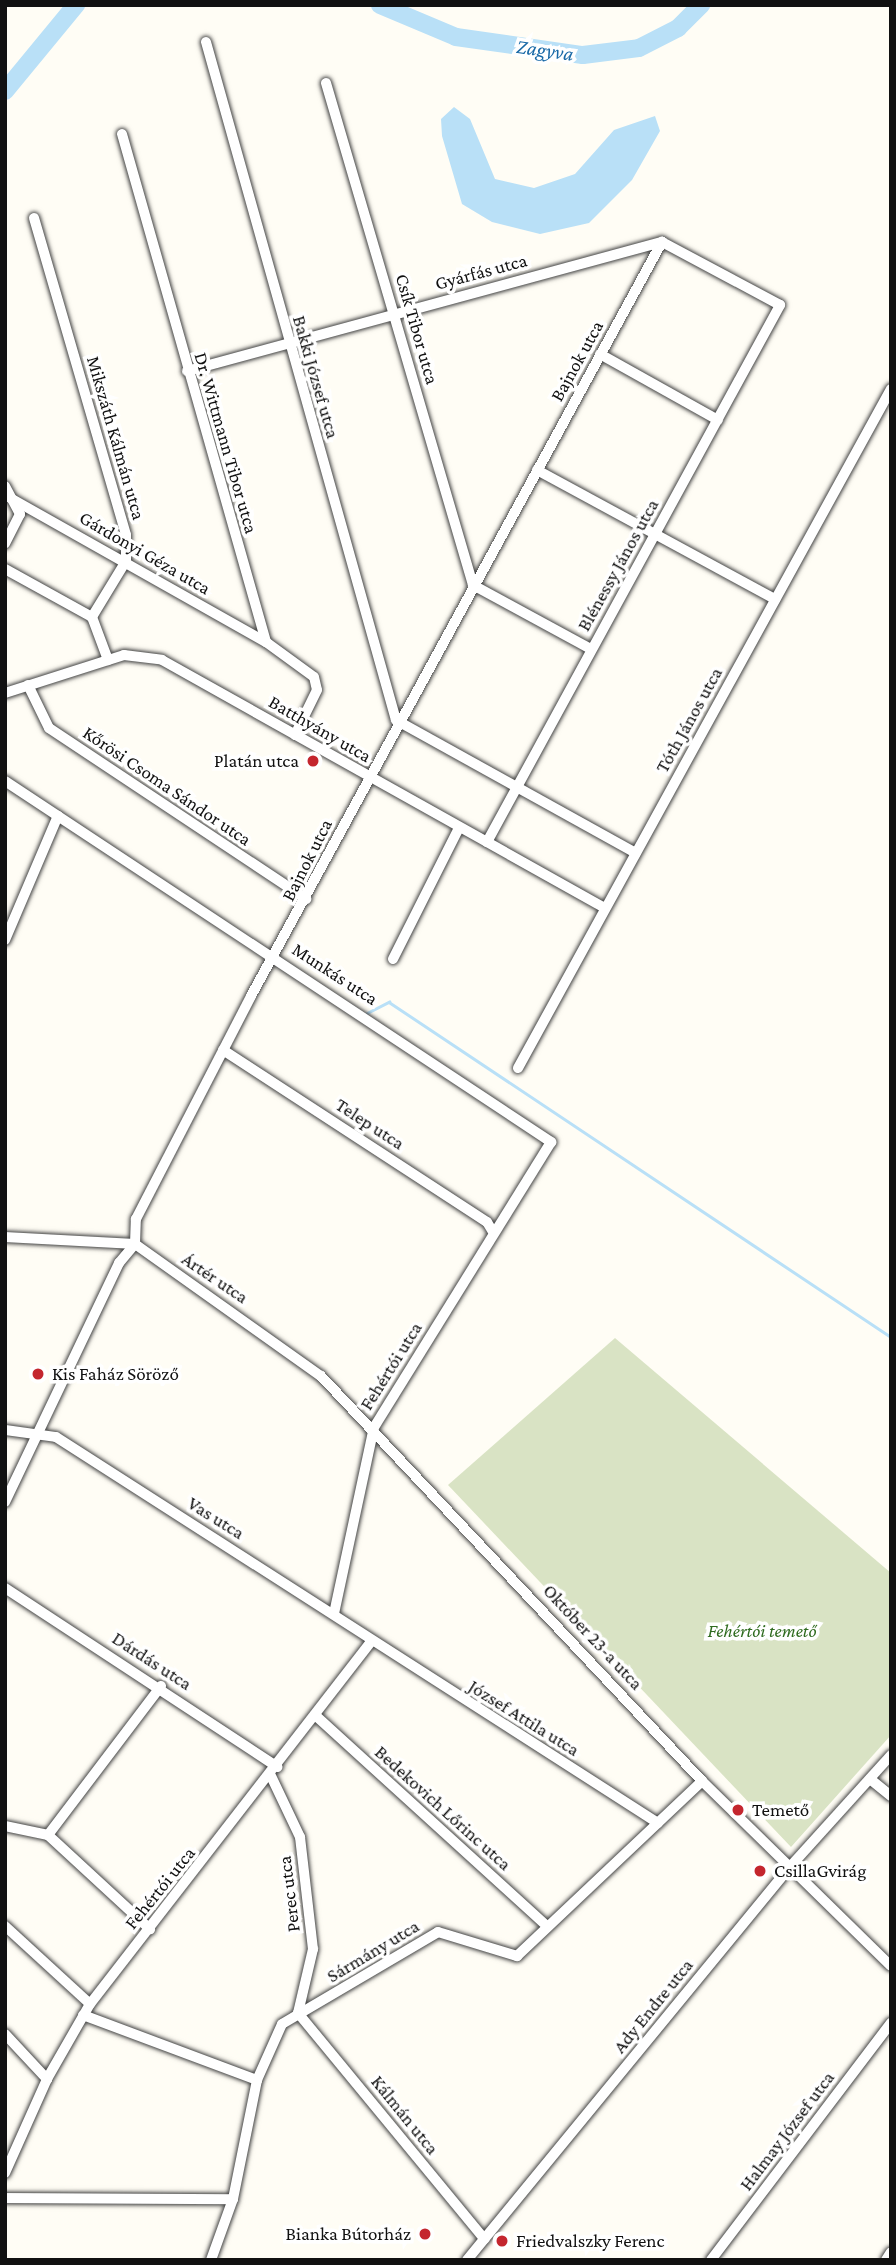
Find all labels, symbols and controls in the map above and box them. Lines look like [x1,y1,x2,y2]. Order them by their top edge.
water label: Zagyva [515,34,575,66]
street label: Gyárfás utca [432,249,530,295]
street label: Csík Tibor utca [390,271,444,387]
street label: Bakki József utca [288,313,344,441]
street label: Bajnok utca [545,317,609,405]
street label: Dr. Wittmann Tibor utca [189,350,263,536]
street label: Mikszáth Kálmán utca [82,353,150,523]
street label: Blénessy János utca [572,495,664,635]
street label: Gárdonyi Géza utca [75,506,215,600]
street label: Tóth János utca [651,663,727,777]
street label: Batthyány utca [265,690,375,768]
street label: Kőrösi Csoma Sándor utca [78,721,256,851]
place label: Platán utca [214,750,299,772]
marker: Platán utca [305,753,321,769]
street label: Bajnok utca [277,815,337,905]
street label: Munkás utca [288,938,382,1010]
street label: Telep utca [331,1093,409,1155]
street label: Ártér utca [177,1247,253,1309]
street label: Fehértói utca [355,1318,427,1414]
place label: Kis Faház Söröző [52,1363,179,1385]
marker: Kis Faház Söröző [30,1366,46,1382]
street label: Vas utca [183,1492,249,1544]
street label: Október 23-a utca [538,1579,648,1695]
park label: Fehértói temető [707,1620,817,1642]
street label: Dárdás utca [108,1627,196,1695]
street label: József Attila utca [464,1675,584,1761]
street label: Bedekovich Lőrinc utca [370,1741,516,1875]
place label: Temető [752,1799,809,1821]
marker: Temető [730,1802,746,1818]
street label: Fehértói utca [120,1842,200,1934]
street label: Perec utca [273,1855,305,1933]
place label: CsillaGvirág [774,1860,866,1882]
marker: CsillaGvirág [752,1863,768,1879]
street label: Sármány utca [323,1914,423,1988]
street label: Ady Endre utca [608,1954,698,2058]
street label: Halmay József utca [735,2067,839,2195]
street label: Kálmán utca [366,2071,444,2159]
place label: Bianka Bútorház [286,2223,411,2245]
marker: Bianka Bútorház [417,2226,433,2242]
place label: Friedvalszky Ferenc [516,2230,664,2252]
marker: Friedvalszky Ferenc [494,2233,510,2249]

